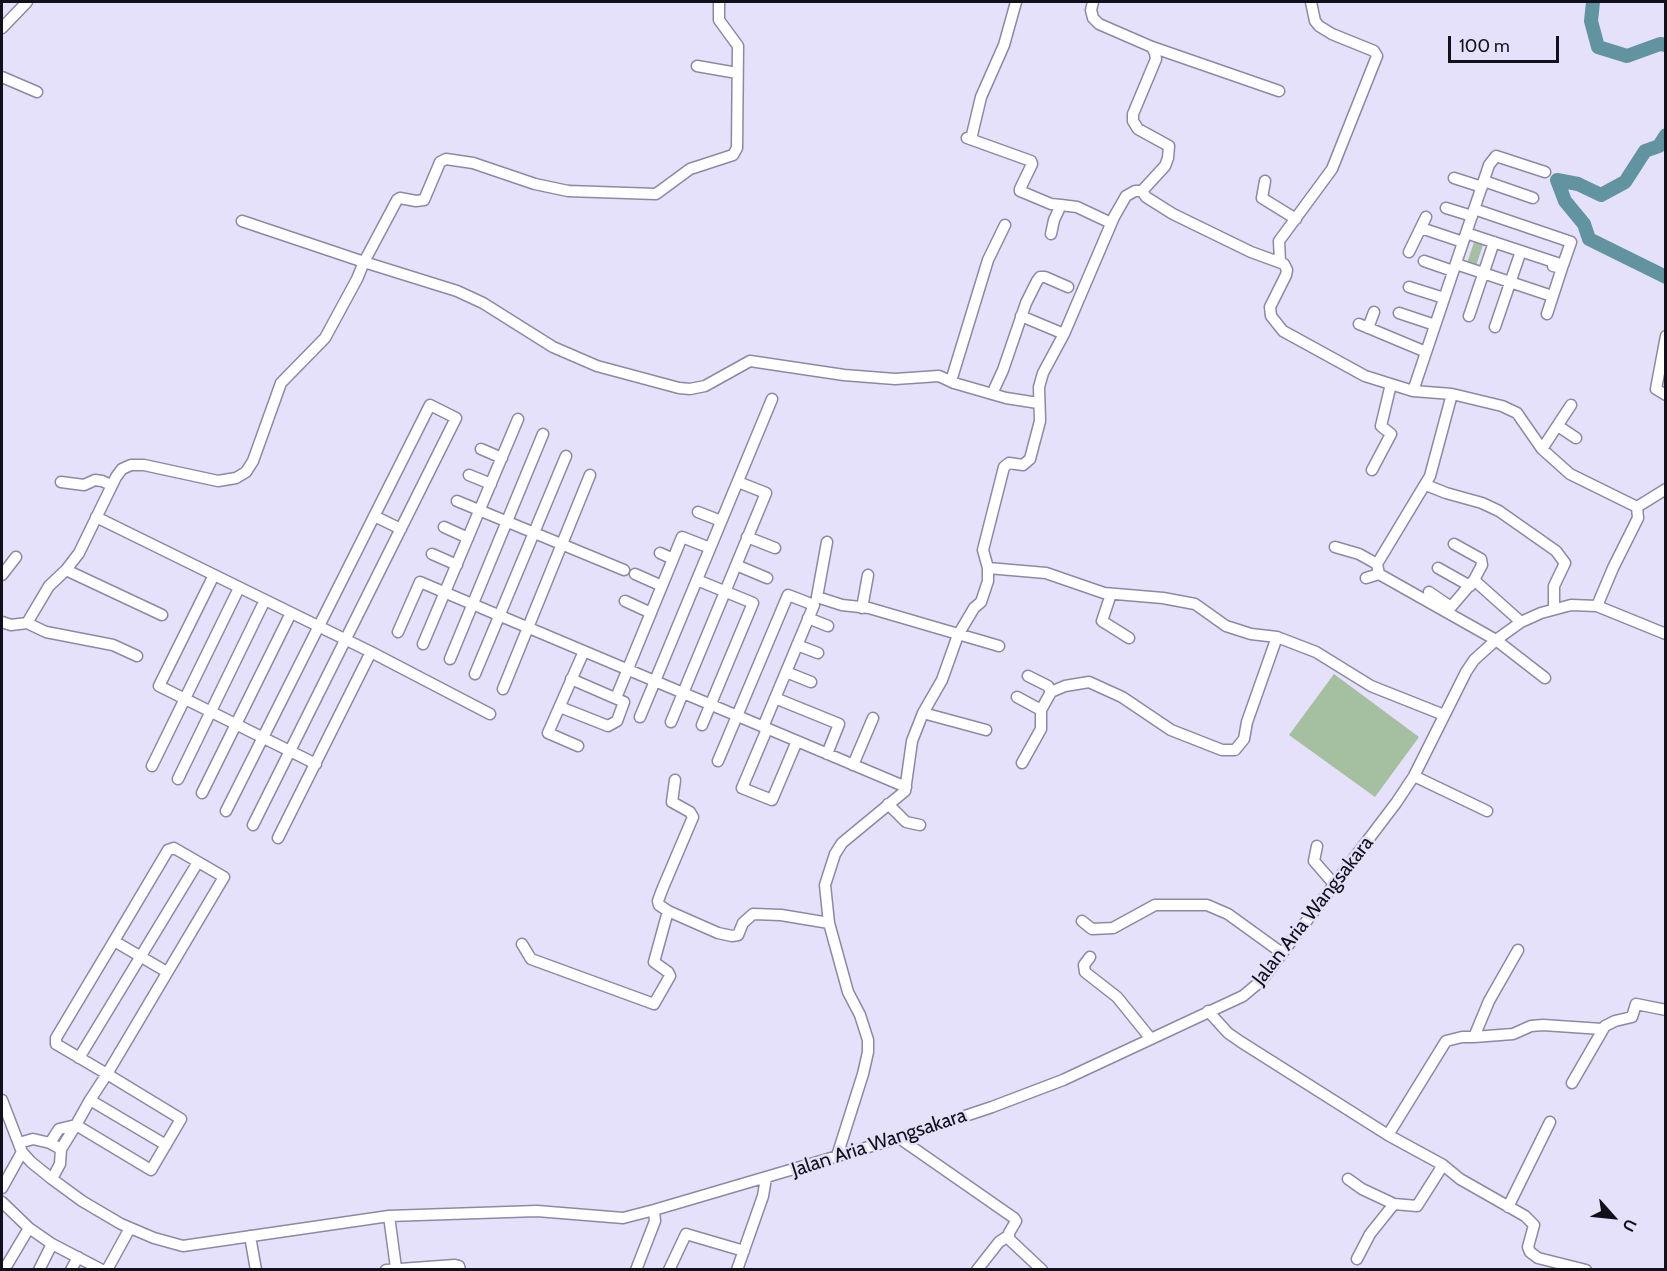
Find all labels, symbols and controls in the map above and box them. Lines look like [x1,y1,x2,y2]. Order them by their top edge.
scale bar [1451,24,1562,62]
text: 100 m [1459,35,1510,57]
street label: Jalan Aria Wangsakara [1247,832,1379,990]
street label: Jalan Aria Wangsakara [789,1103,969,1183]
north arrow [1583,1187,1643,1247]
text: U [1618,1216,1641,1235]

